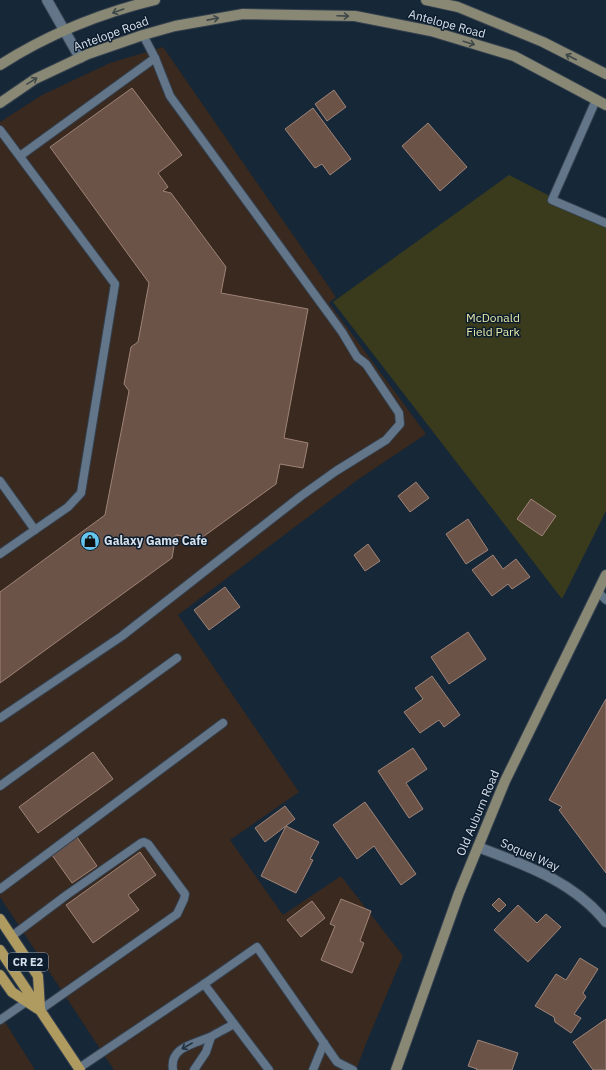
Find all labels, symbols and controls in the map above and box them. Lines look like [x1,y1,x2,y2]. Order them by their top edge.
street label: Antelope Road [407,6,487,41]
one-way arrow [112,7,124,15]
one-way arrow [336,12,349,20]
street label: Antelope Road [71,13,151,54]
one-way arrow [206,15,219,23]
one-way arrow [463,40,476,47]
one-way arrow [566,52,578,60]
one-way arrow [27,77,38,85]
park label: McDonald Field Park [466,310,520,339]
shop icon: Galaxy Game Cafe [79,530,101,552]
place label: Galaxy Game Cafe [104,533,208,548]
street label: Old Auburn Road [453,768,502,858]
street label: Soquel Way [498,835,562,874]
road number: CR E2 [8,953,48,971]
one-way arrow [181,1043,193,1051]

